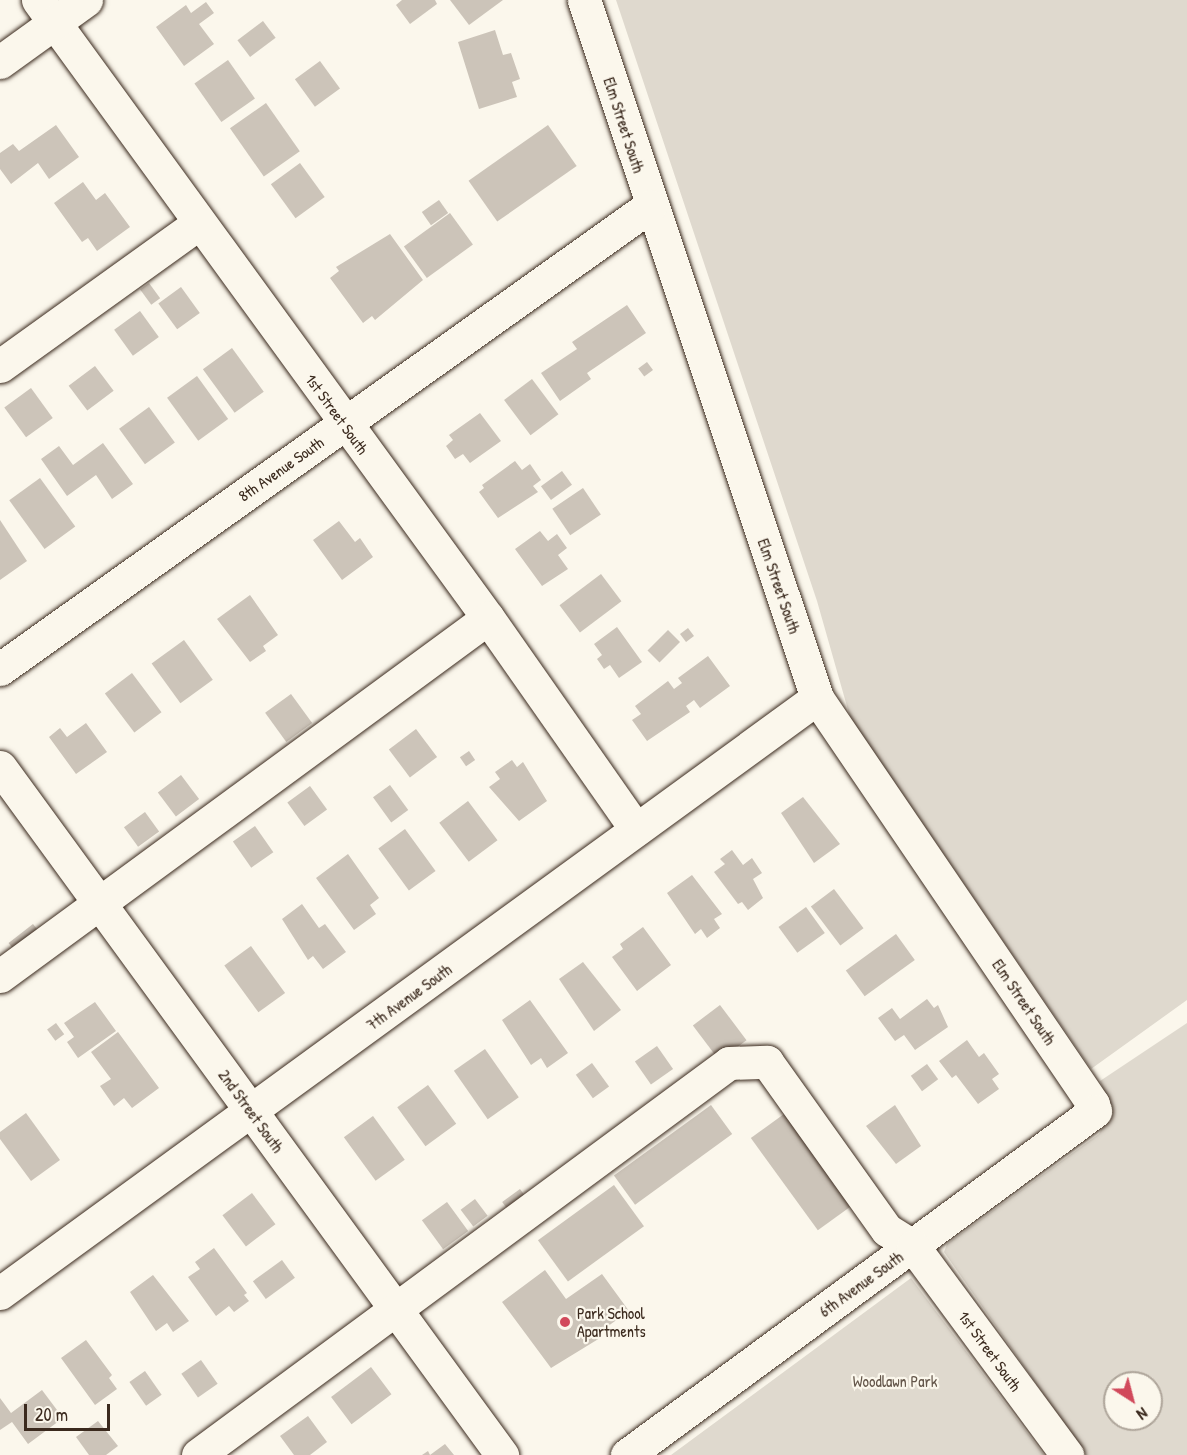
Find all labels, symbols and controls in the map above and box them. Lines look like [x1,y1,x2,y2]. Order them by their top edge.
street label: Elm Street South [600,75,648,175]
street label: 1st Street South [301,370,373,458]
street label: 8th Avenue South [235,433,327,505]
street label: Elm Street South [754,536,804,636]
street label: Elm Street South [988,955,1060,1049]
street label: 7th Avenue South [363,960,455,1034]
street label: 2nd Street South [214,1066,288,1156]
street label: 6th Avenue South [815,1247,907,1321]
place label: Park School Apartments [577,1303,646,1341]
street label: 1st Street South [954,1307,1026,1395]
marker: Park School Apartments [558,1315,572,1329]
park label: Woodlawn Park [853,1371,937,1391]
north arrow [1103,1371,1163,1431]
scale bar [27,1392,112,1430]
text: 20 m [35,1402,68,1427]
text: N [1133,1403,1152,1425]

